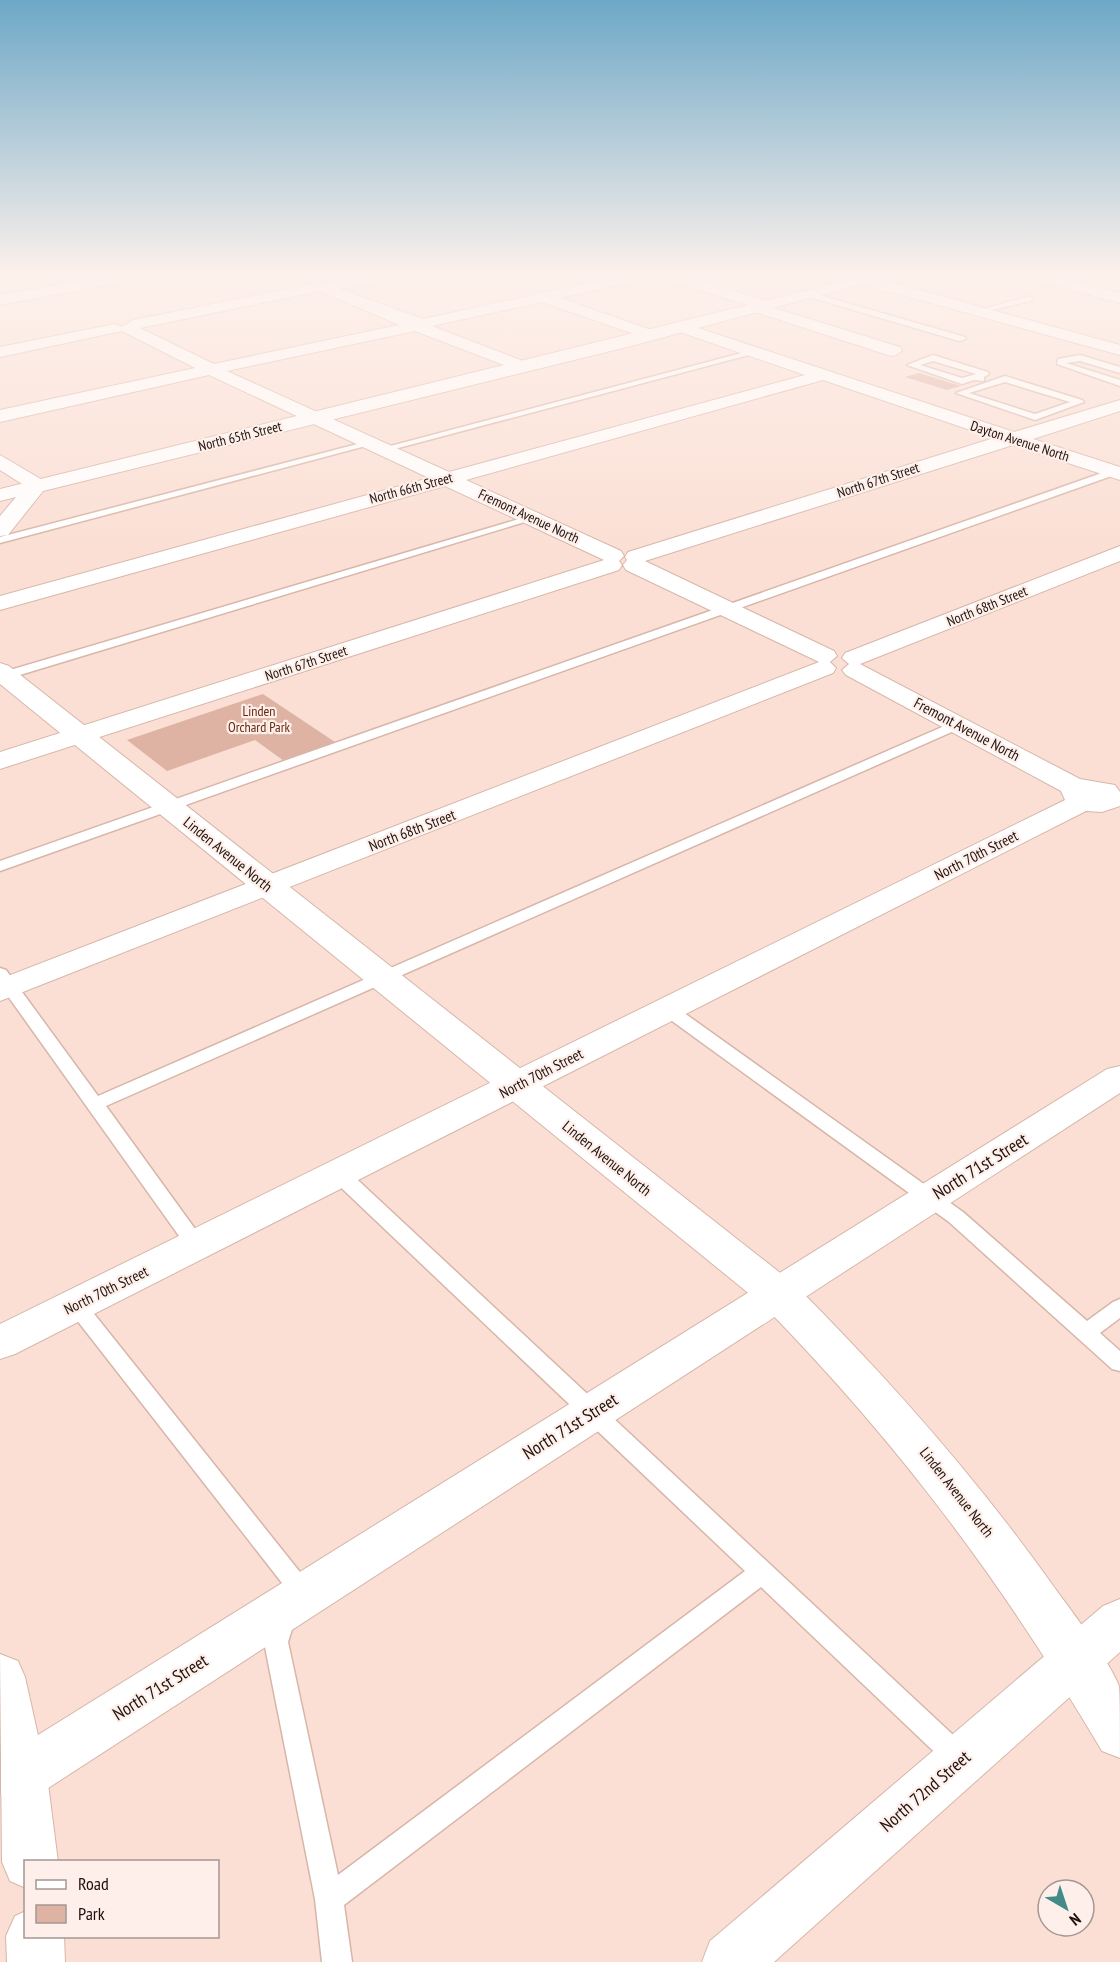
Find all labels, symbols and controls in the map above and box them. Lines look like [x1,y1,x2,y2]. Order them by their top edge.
street label: North 65th Street [196,417,284,455]
street label: Dayton Avenue North [968,417,1072,465]
street label: North 67th Street [835,458,921,502]
street label: North 66th Street [367,468,455,508]
street label: Fremont Avenue North [476,485,582,547]
street label: North 68th Street [944,582,1030,630]
street label: North 67th Street [263,641,349,685]
street label: Fremont Avenue North [911,693,1023,765]
park label: Linden Orchard Park [228,702,291,736]
street label: North 68th Street [366,805,458,855]
street label: Linden Avenue North [180,812,276,896]
street label: North 70th Street [931,826,1021,884]
street label: North 70th Street [496,1044,586,1102]
street label: Linden Avenue North [559,1116,655,1200]
street label: North 71st Street [928,1128,1032,1204]
street label: North 70th Street [61,1261,151,1319]
street label: North 71st Street [518,1388,622,1464]
street label: Linden Avenue North [916,1443,998,1541]
street label: North 71st Street [108,1649,212,1725]
street label: North 72nd Street [875,1745,975,1837]
legend [24,1860,219,1938]
text: Road [78,1872,109,1895]
north arrow [1036,1878,1096,1938]
text: Park [78,1902,105,1925]
text: N [1066,1909,1085,1930]

